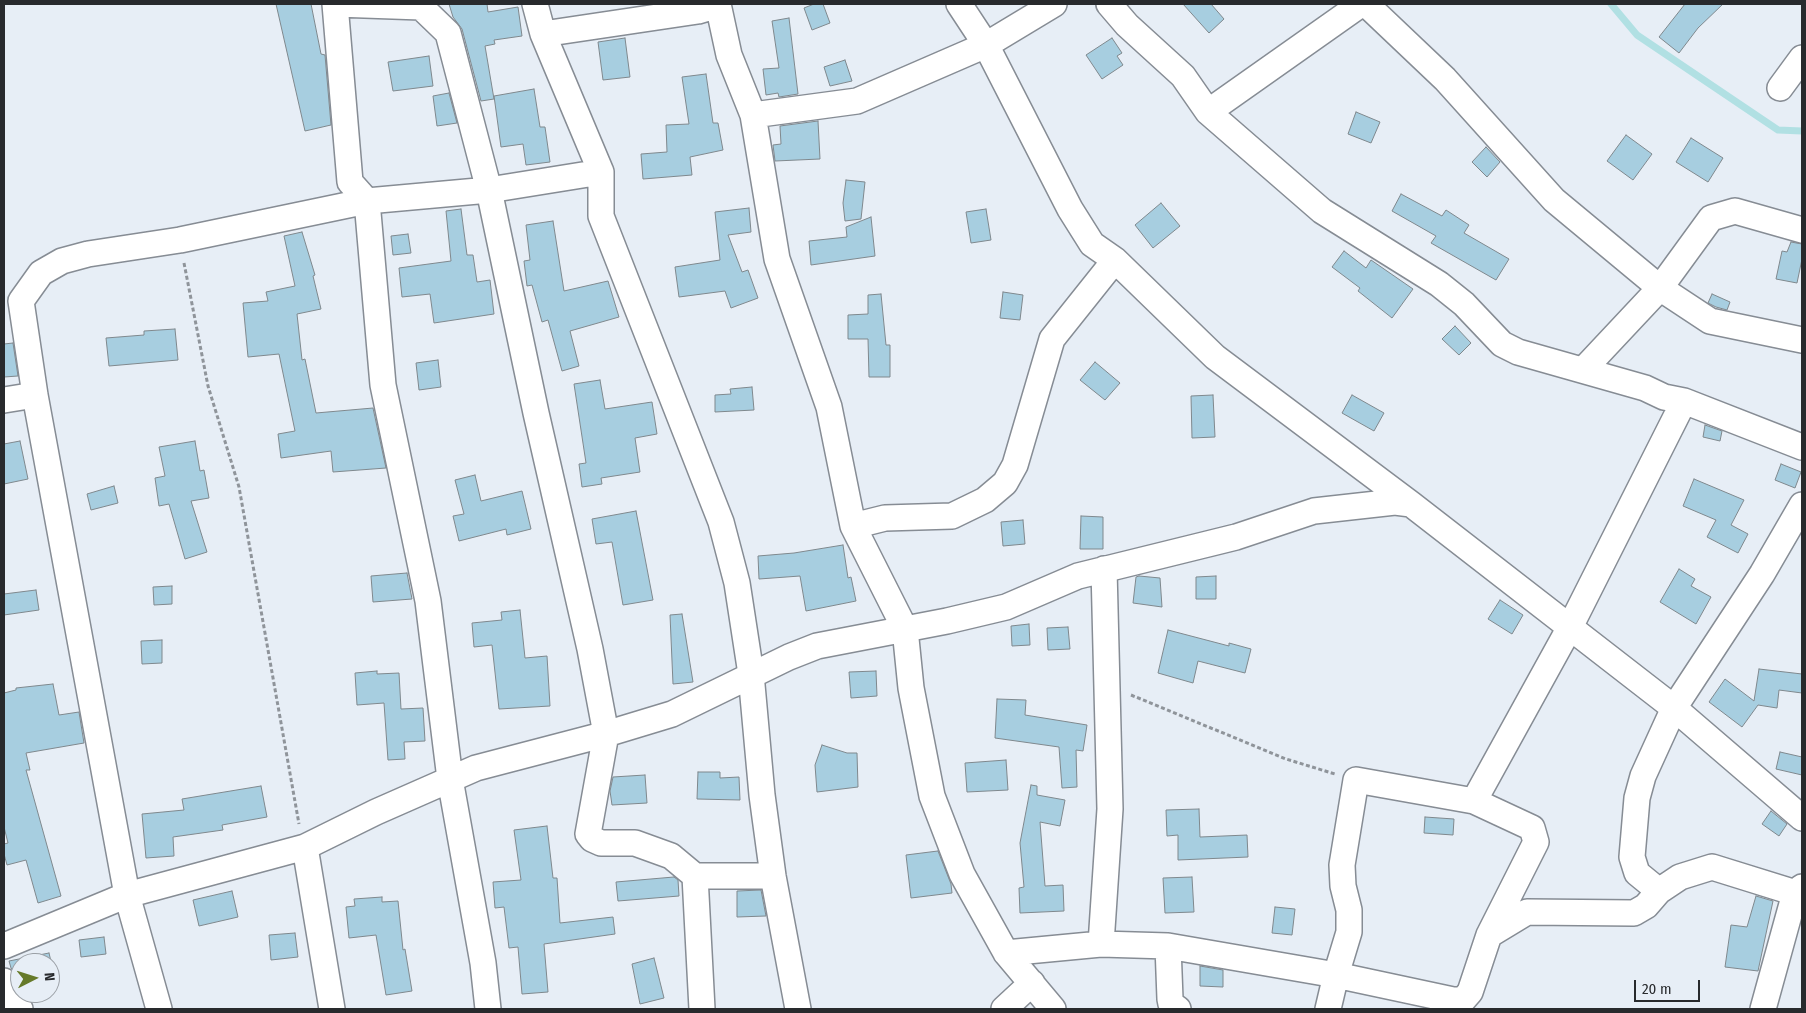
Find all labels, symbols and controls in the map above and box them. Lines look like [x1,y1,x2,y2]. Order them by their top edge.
north arrow [10,953,60,1003]
scale bar [1636,970,1702,1002]
text: N [41,972,58,982]
text: 20 m [1642,980,1672,998]

